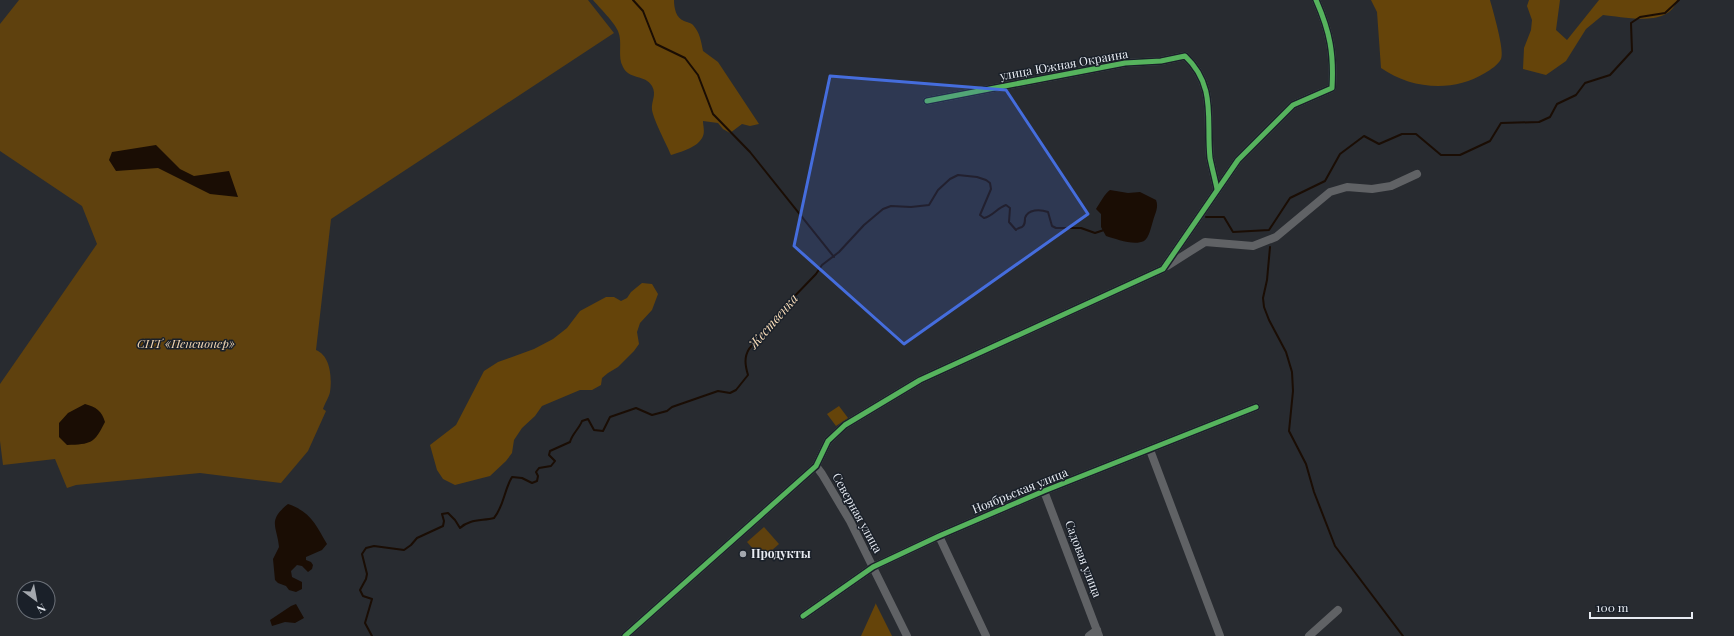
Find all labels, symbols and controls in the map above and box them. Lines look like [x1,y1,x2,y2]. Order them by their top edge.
street label: улица Южная Окраина [998,45,1129,83]
water label: Жественка [743,289,801,352]
park label: СНТ «Пенсионер» [137,335,235,351]
street label: Ноябрьская улица [969,464,1070,517]
street label: Северная улица [829,470,886,555]
street label: Садовая улица [1062,518,1106,600]
place label: Продукты [751,545,811,561]
marker: Продукты [738,549,748,559]
north arrow [16,580,56,620]
scale bar [1590,594,1692,620]
text: 100 m [1596,599,1629,615]
text: N [34,600,49,617]

